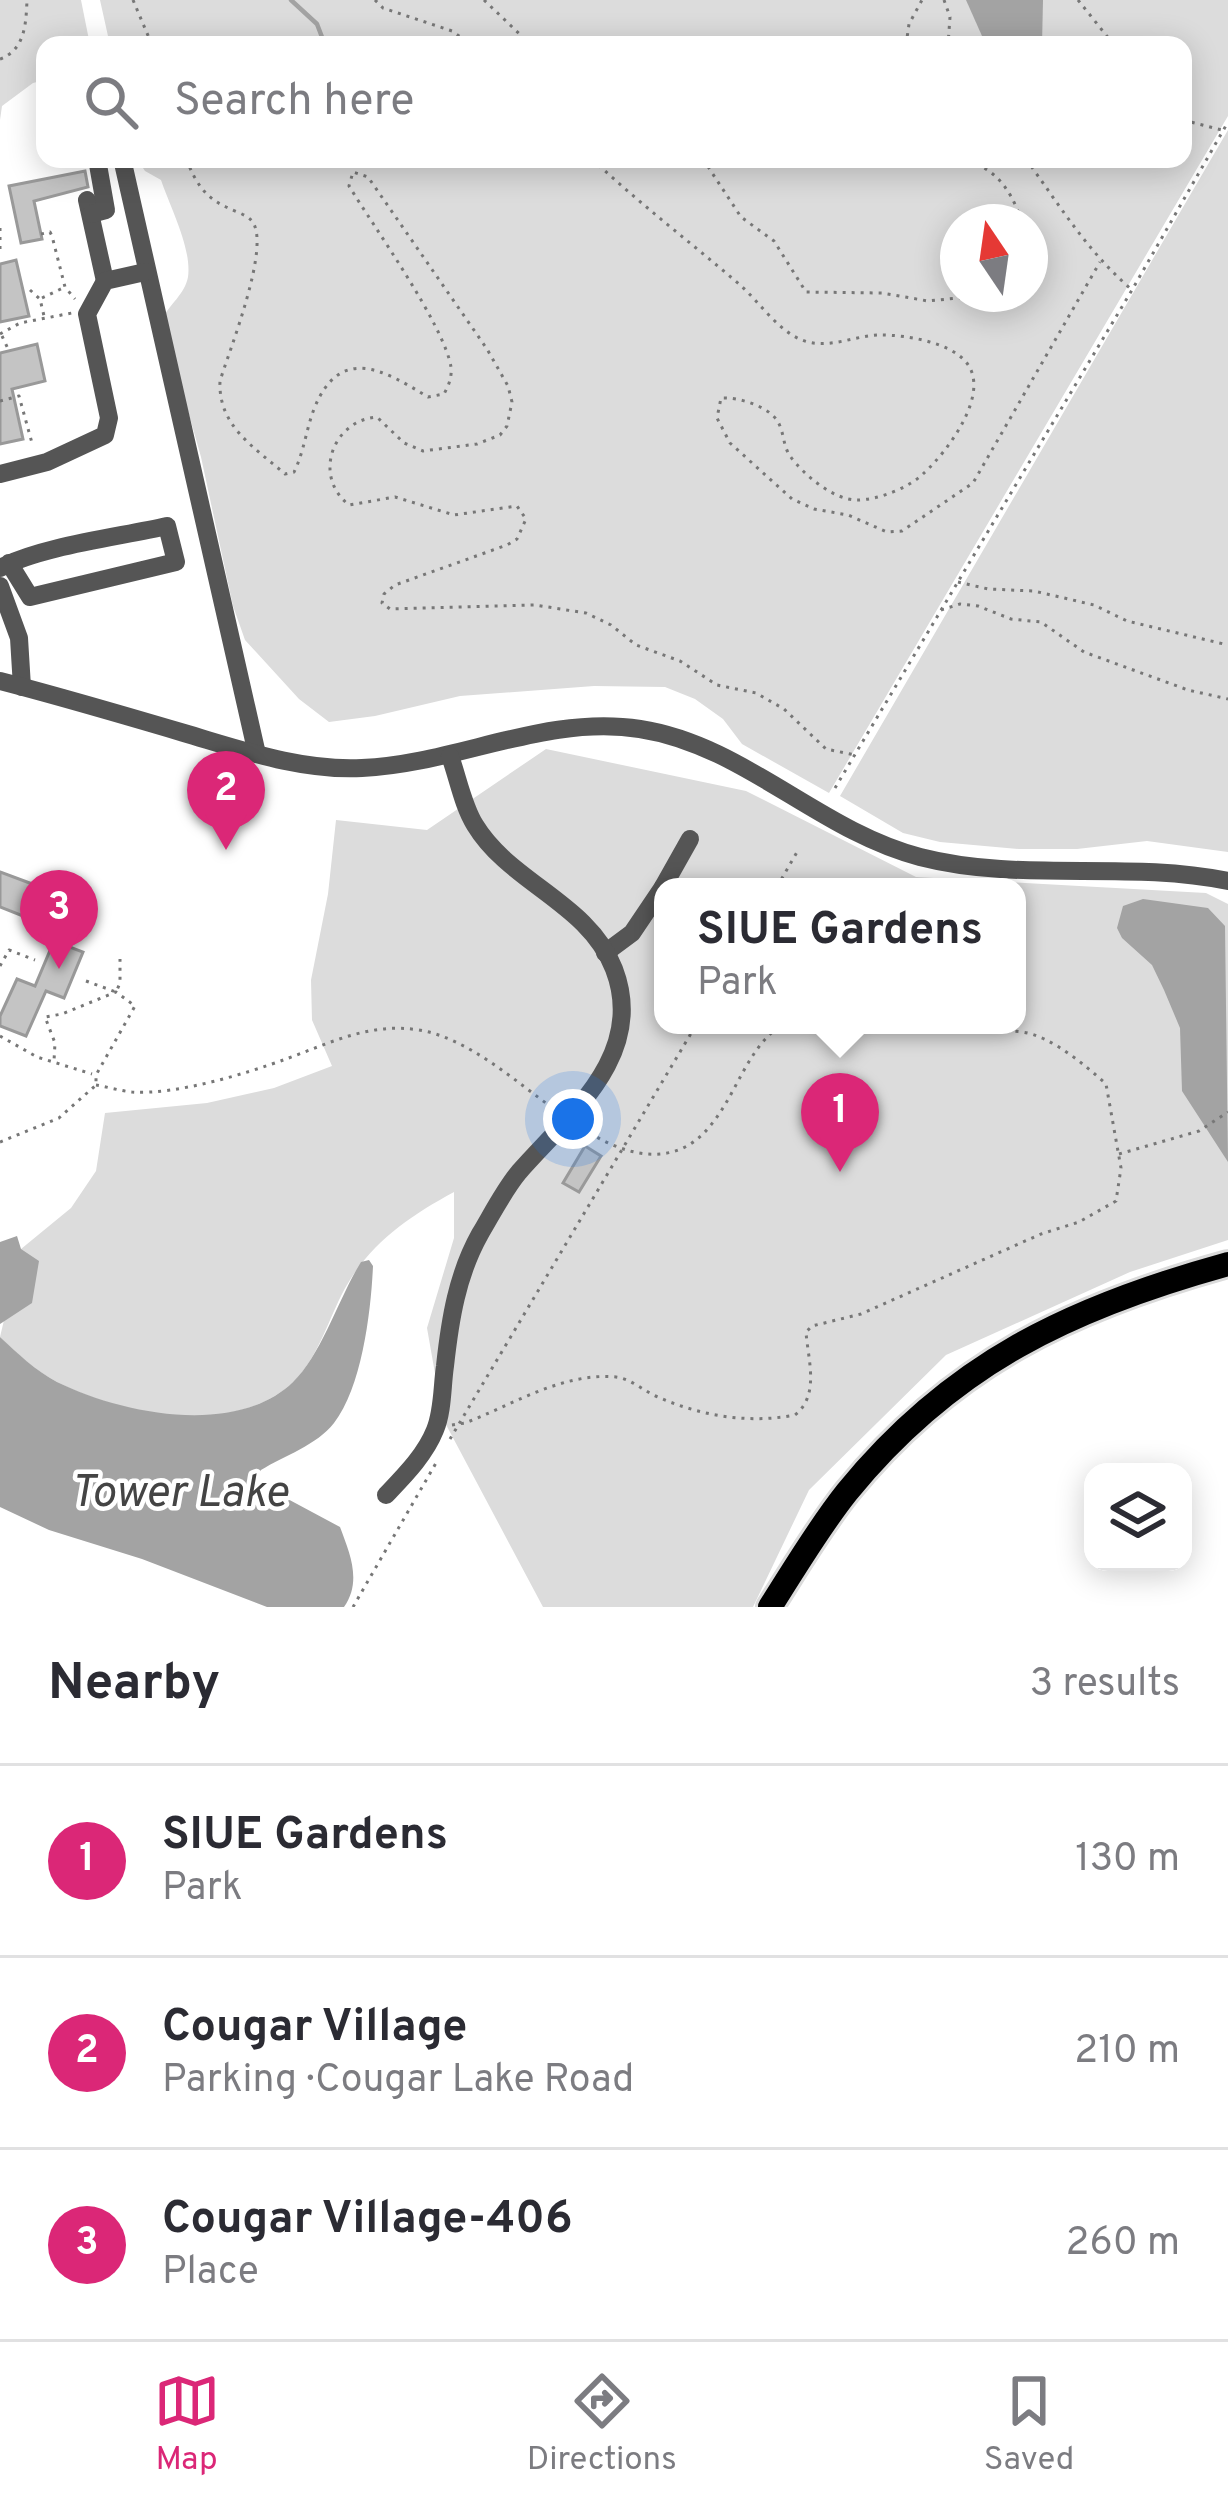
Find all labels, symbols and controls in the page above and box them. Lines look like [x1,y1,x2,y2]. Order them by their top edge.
search box [36,36,1192,168]
icon: search [78,69,144,135]
text: Search here [174,74,414,131]
north arrow [940,204,1048,312]
pin: 2 [187,751,265,850]
pin: 3 [20,870,98,969]
popup [654,878,1026,1034]
text: SIUE Gardens [697,903,983,960]
text: Park [697,960,778,1009]
pin: 1 [801,1073,879,1172]
your location [543,1089,603,1149]
map controls [1084,1463,1192,1571]
button: layers [1084,1463,1192,1571]
water label: Tower Lake [70,1466,289,1523]
text: Nearby [48,1653,220,1718]
text: 3 results [1030,1661,1180,1710]
text: SIUE Gardens [162,1808,448,1865]
text: 1 [79,1836,95,1885]
text: 130 m [1075,1836,1180,1885]
text: Park [162,1865,243,1914]
text: Cougar Village [162,2000,467,2057]
text: 2 [75,2028,99,2077]
text: 210 m [1074,2028,1180,2077]
text: Parking · Cougar Lake Road [162,2057,634,2106]
text: Cougar Village-406 [162,2192,573,2249]
text: 3 [75,2220,99,2269]
text: 260 m [1066,2220,1180,2269]
text: Place [162,2249,259,2298]
tab: Map [154,2368,220,2482]
tab: Directions [527,2368,677,2482]
tab: Saved [984,2368,1074,2482]

